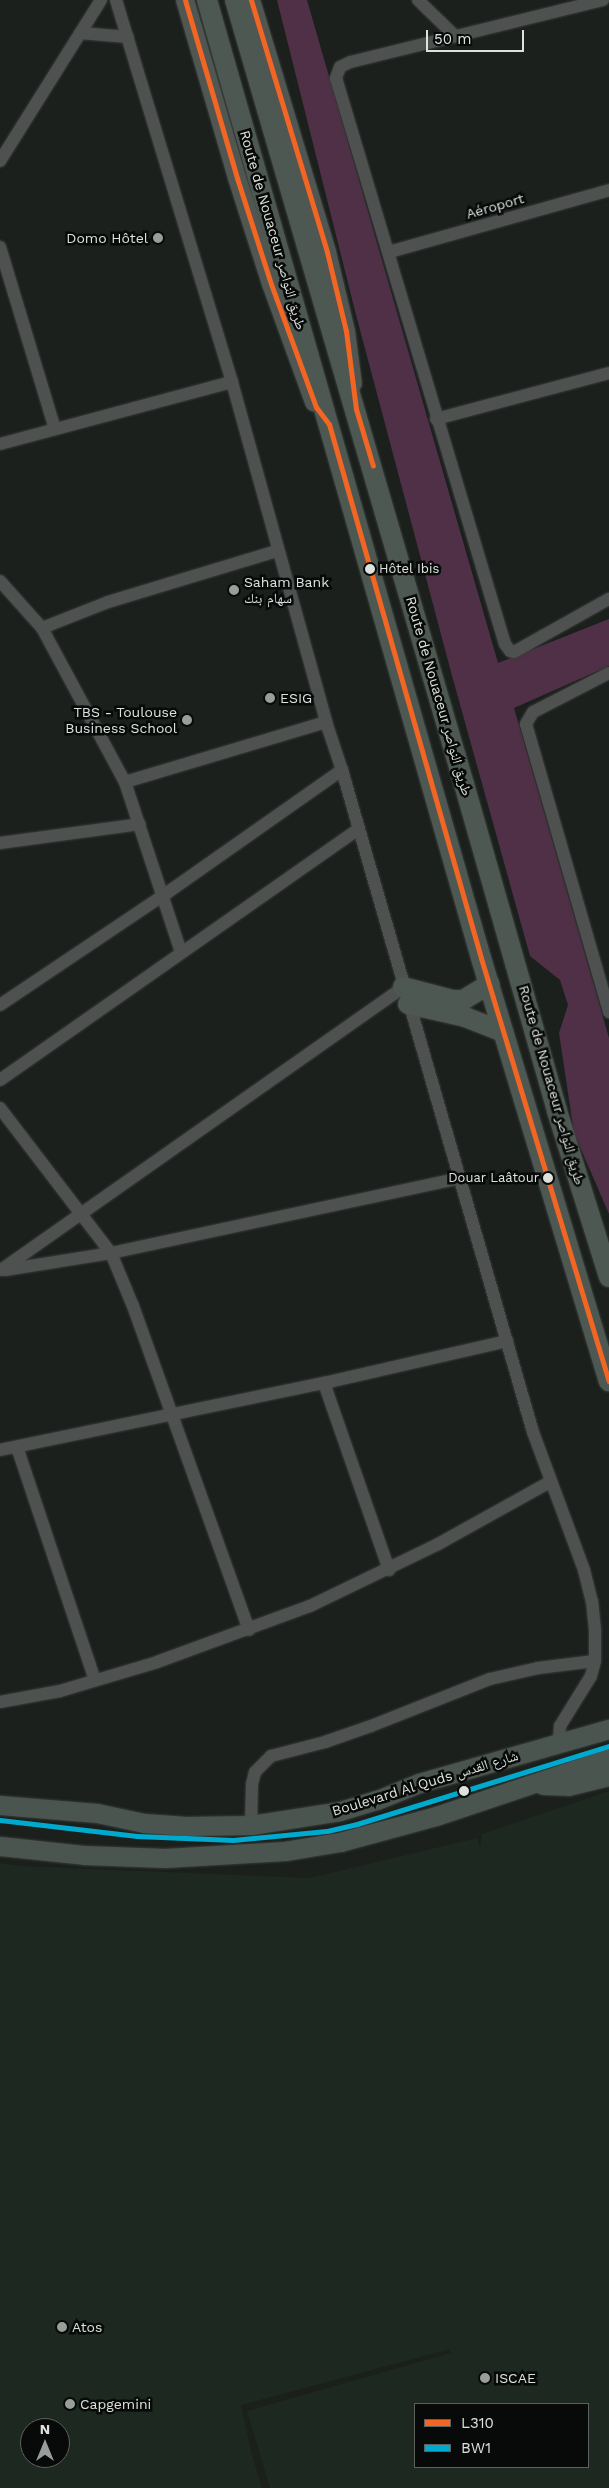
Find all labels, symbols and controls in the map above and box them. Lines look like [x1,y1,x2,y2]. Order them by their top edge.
scale bar [429,20,526,52]
text: 50 m [434,30,471,48]
street label: Route de Nouaceur طريق النواصر [236,128,310,332]
street label: Aéroport [464,190,526,222]
place label: Domo Hôtel [66,230,148,246]
marker: Domo Hôtel [152,232,164,244]
place label: Hôtel Ibis [379,561,440,577]
marker: Hôtel Ibis [365,564,375,574]
place label: Saham Bank سهام بنك [244,574,329,606]
marker: Saham Bank سهام بنك [228,584,240,596]
street label: Route de Nouaceur طريق النواصر [402,594,476,798]
place label: ESIG [280,690,312,706]
marker: ESIG [264,692,276,704]
place label: TBS - Toulouse Business School [65,704,177,736]
marker: TBS - Toulouse Business School [181,714,193,726]
street label: Route de Nouaceur طريق النواصر [515,983,589,1187]
place label: Douar Laâtour [448,1170,539,1186]
marker: Douar Laâtour [543,1173,553,1183]
street label: Boulevard Al Quds شارع القدس [329,1747,521,1819]
unlabelled marker [459,1786,469,1796]
place label: Atos [72,2319,102,2335]
marker: Atos [56,2321,68,2333]
place label: ISCAE [495,2370,536,2386]
marker: ISCAE [479,2372,491,2384]
place label: Capgemini [80,2396,151,2412]
marker: Capgemini [64,2398,76,2410]
legend [414,2403,589,2468]
text: L310 [461,2414,494,2432]
north arrow [20,2418,70,2468]
text: N [40,2421,50,2437]
text: BW1 [461,2439,491,2457]

